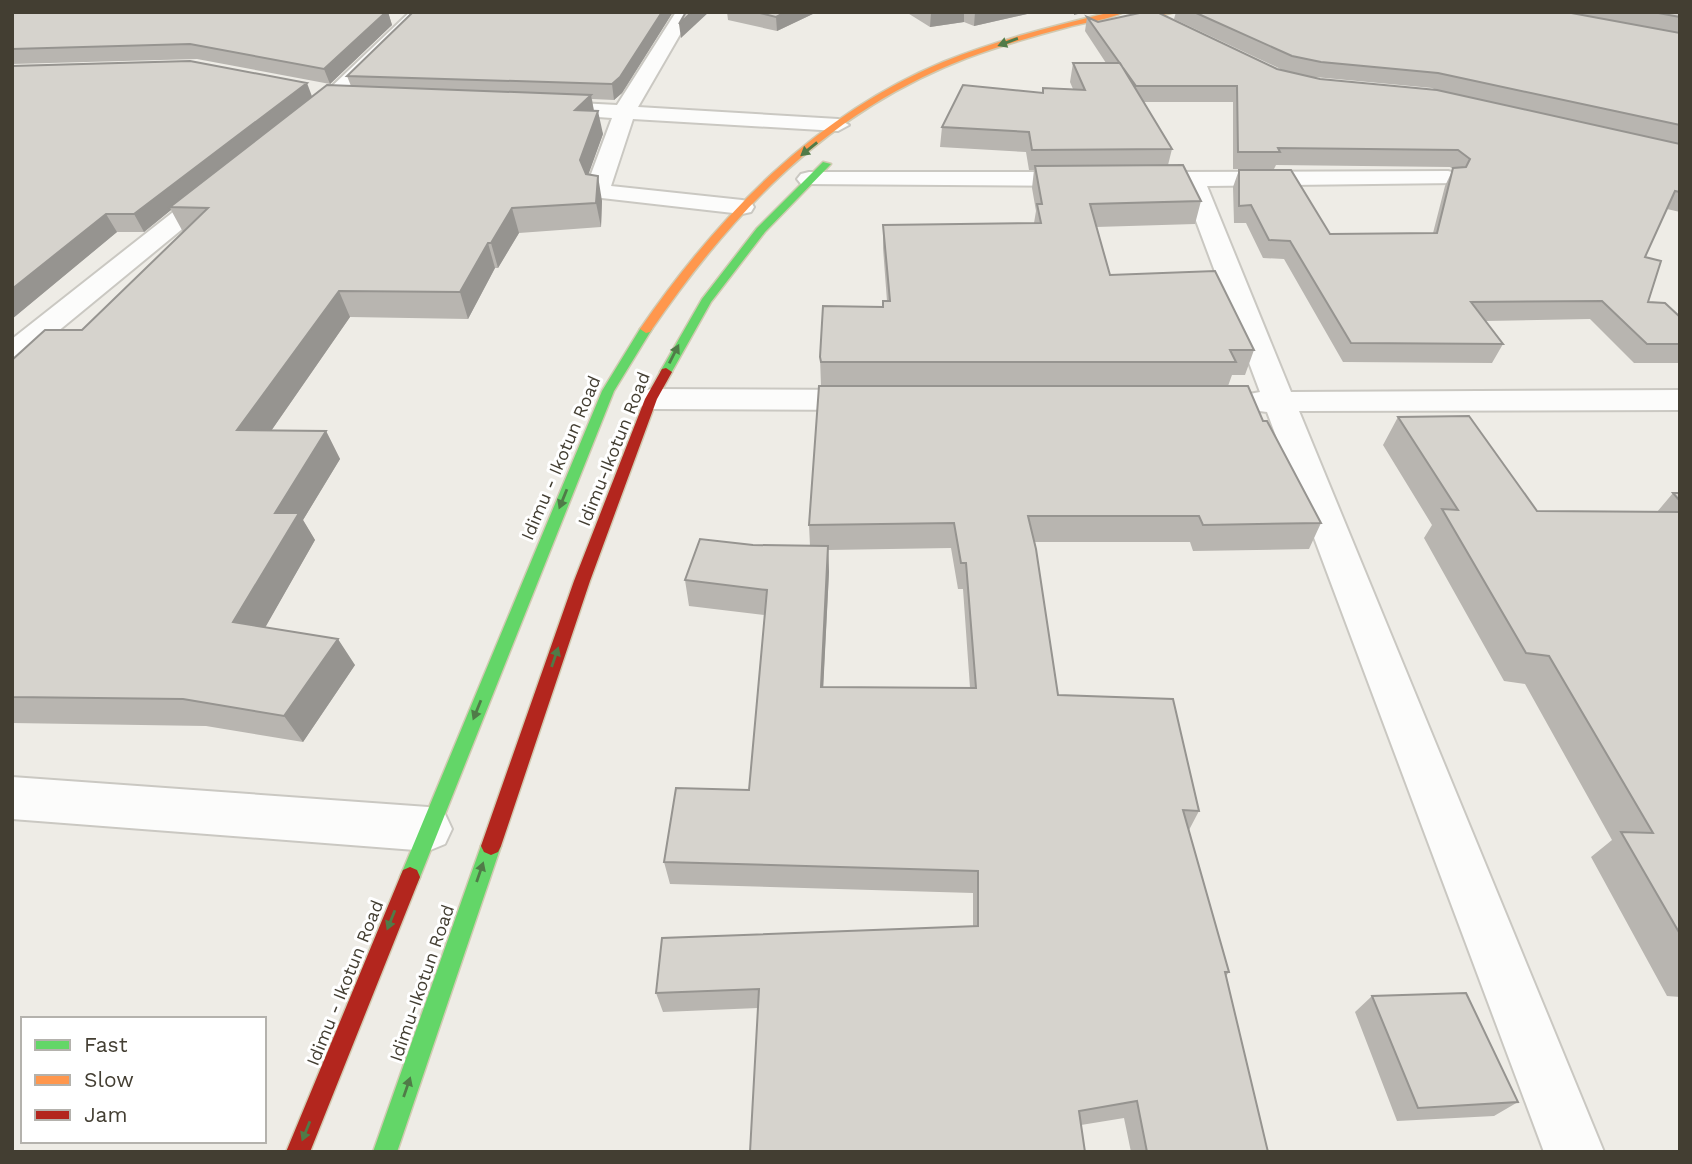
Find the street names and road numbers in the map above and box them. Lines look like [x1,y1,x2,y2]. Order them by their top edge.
street label: Idimu-Ikotun Road [573,369,654,529]
street label: Idimu - Ikotun Road [516,372,605,543]
street label: Idimu - Ikotun Road [302,897,387,1069]
street label: Idimu-Ikotun Road [385,902,458,1064]

